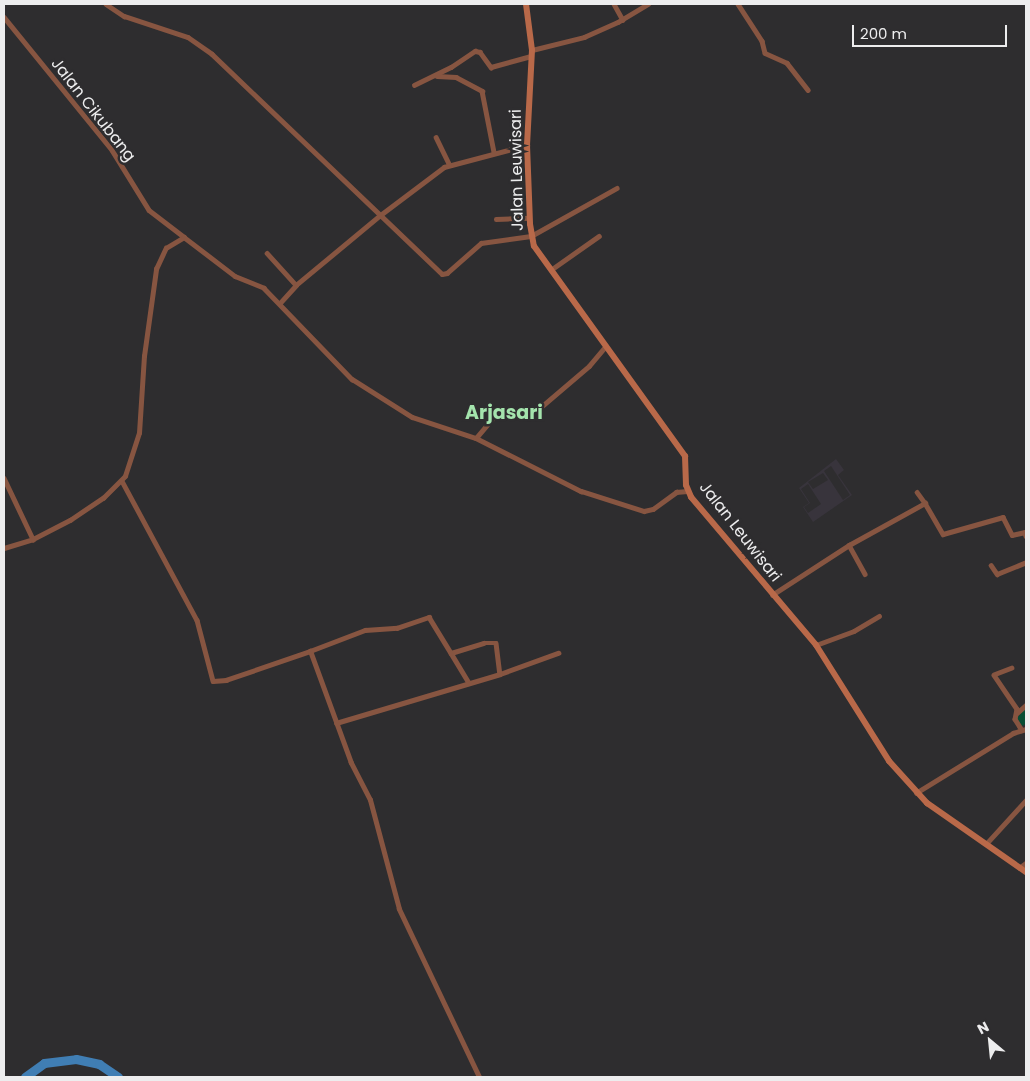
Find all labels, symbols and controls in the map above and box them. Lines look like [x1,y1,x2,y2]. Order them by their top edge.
scale bar [855,15,1010,47]
text: 200 m [860,23,907,44]
street label: Jalan Cikubang [47,54,139,166]
street label: Jalan Leuwisari [506,109,528,231]
district label: Arjasari [465,402,543,424]
street label: Jalan Leuwisari [695,478,785,586]
north arrow [965,1016,1015,1066]
text: N [974,1016,992,1039]

